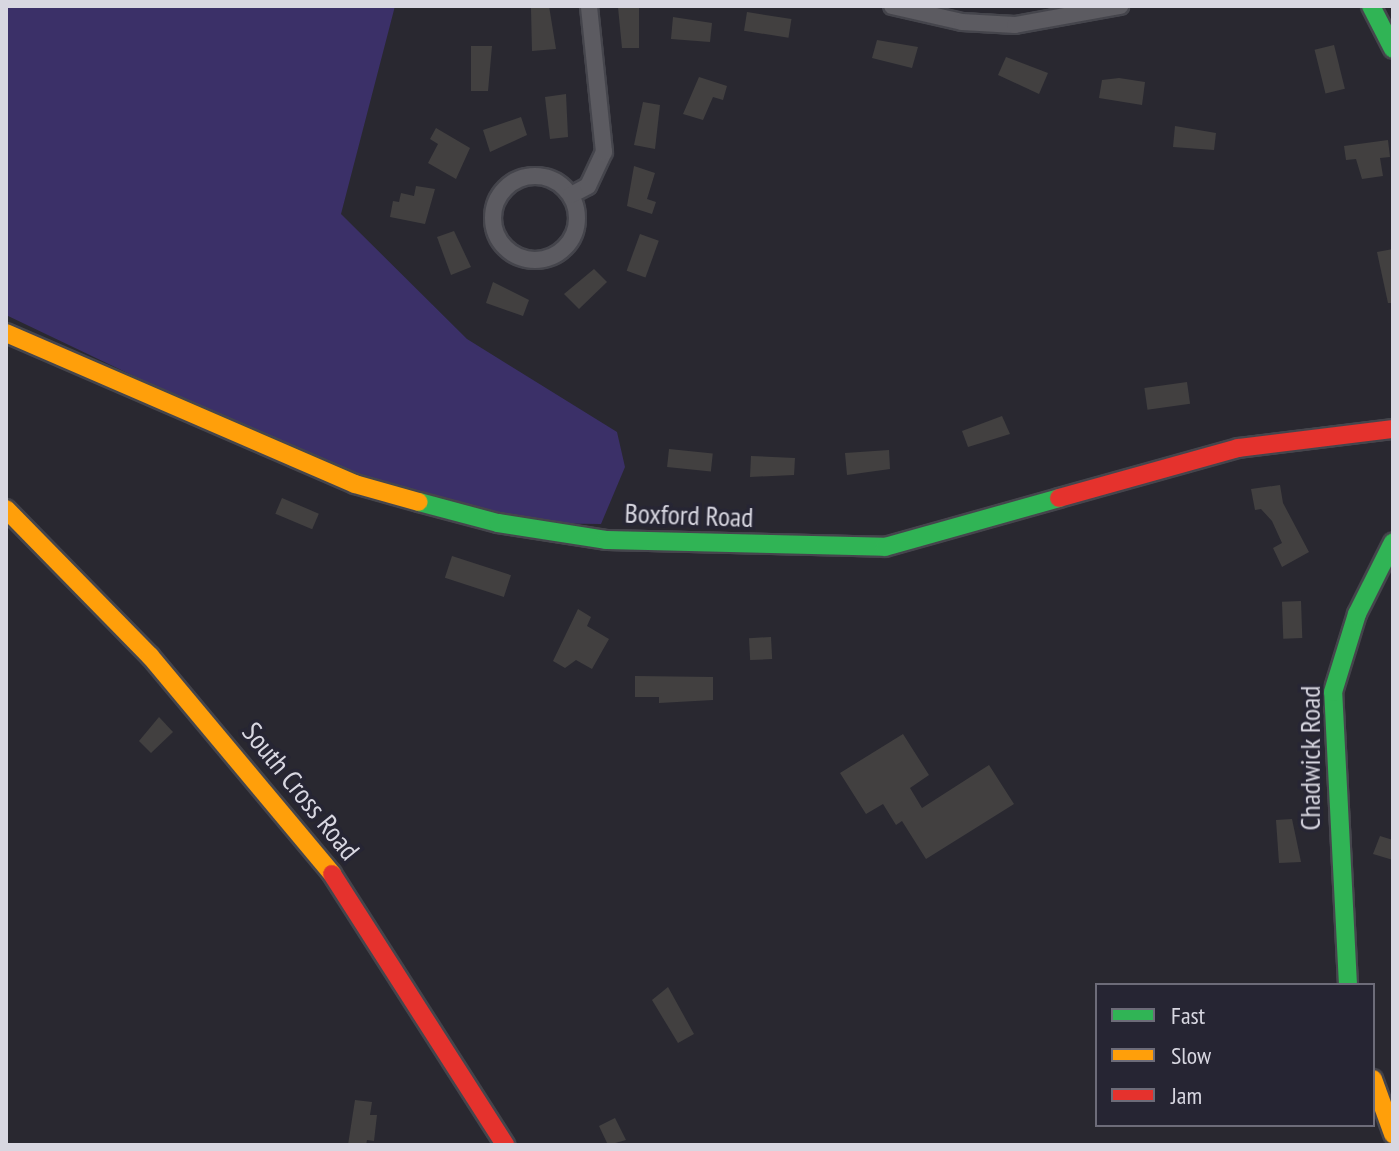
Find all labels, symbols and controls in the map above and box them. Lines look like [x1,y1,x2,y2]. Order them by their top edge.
street label: Boxford Road [624,496,754,534]
street label: Chadwick Road [1293,685,1327,831]
street label: South Cross Road [235,716,367,866]
legend [1095,983,1375,1127]
text: Fast [1171,1000,1205,1031]
text: Slow [1171,1040,1211,1071]
text: Jam [1171,1080,1202,1111]

